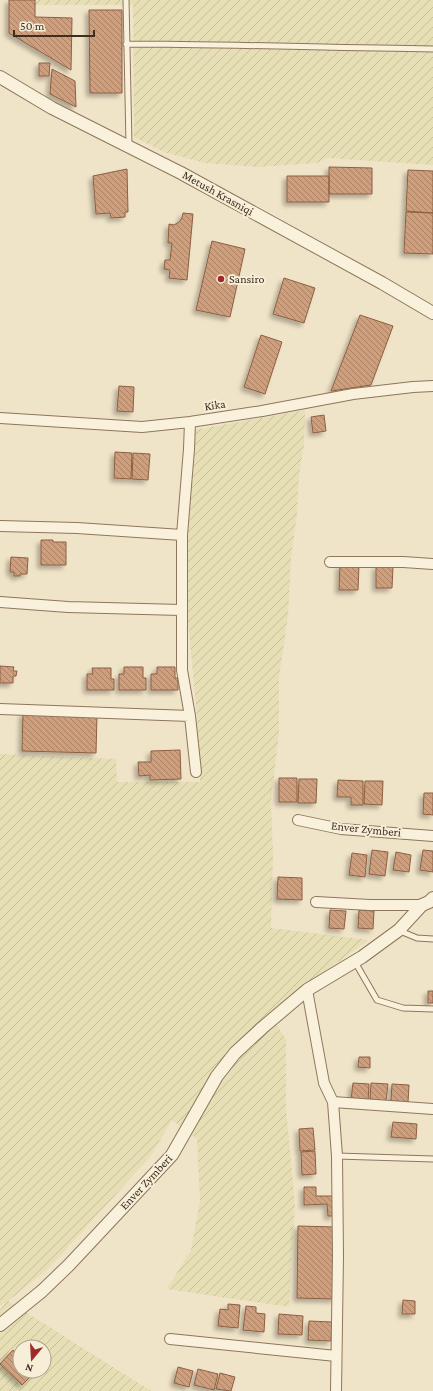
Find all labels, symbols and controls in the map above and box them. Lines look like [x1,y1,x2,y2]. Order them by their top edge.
scale bar [14,12,94,38]
text: 50 m [20,19,45,33]
street label: Metush Krasniqi [180,168,256,218]
place label: Sansiro [229,272,264,286]
marker: Sansiro [216,274,226,284]
street label: Kika [203,397,227,413]
street label: Enver Zymberi [330,818,402,840]
street label: Enver Zymberi [117,1152,175,1212]
north arrow [12,1339,52,1379]
text: N [23,1361,34,1375]

